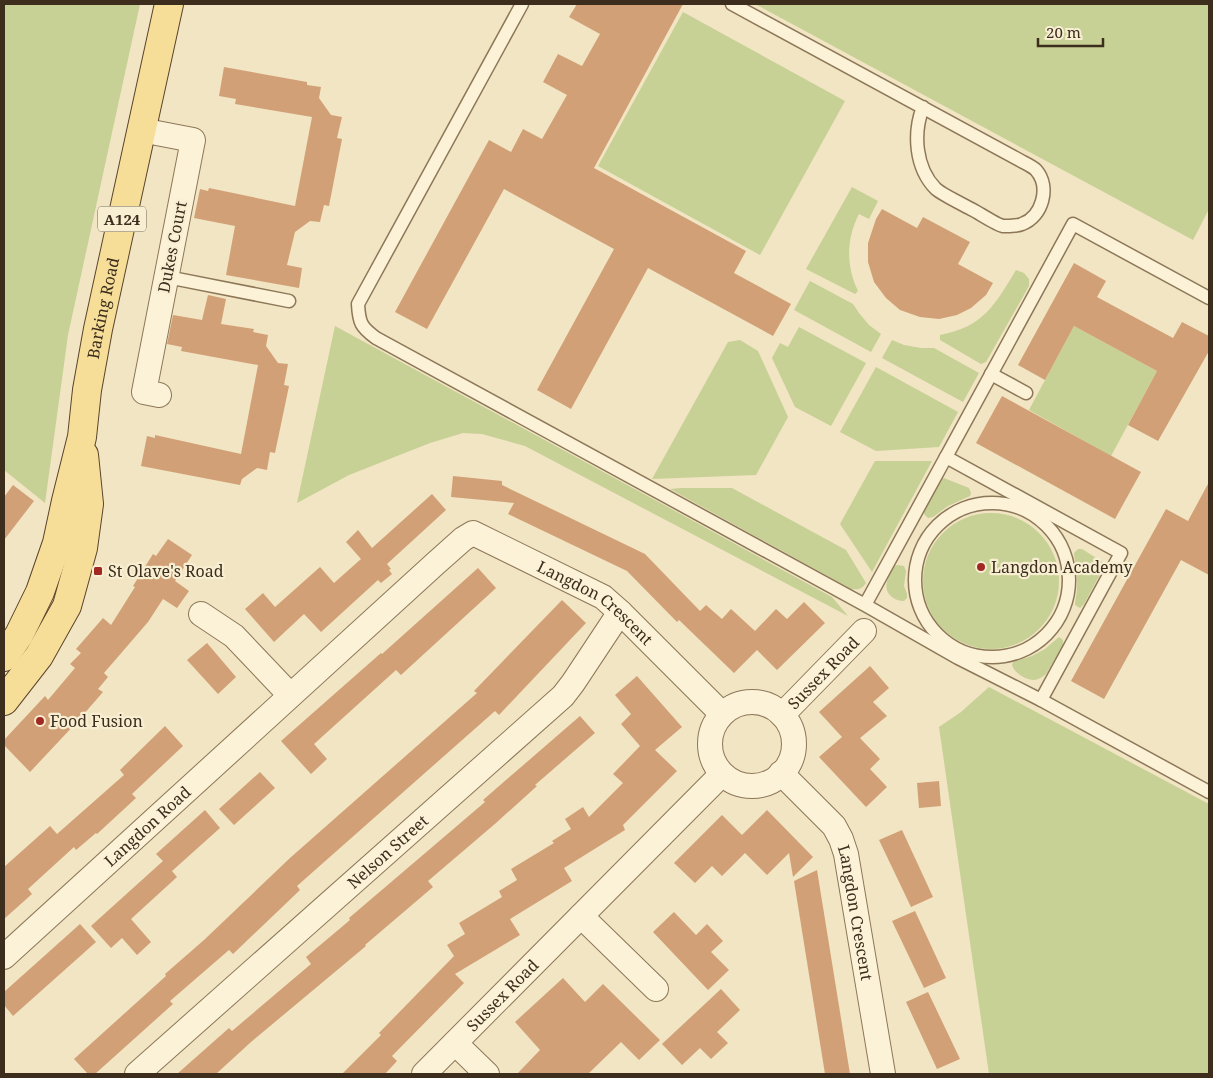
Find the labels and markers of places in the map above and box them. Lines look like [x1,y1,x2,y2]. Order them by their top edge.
place label: Langdon Academy [991,556,1133,578]
place label: St Olave's Road [108,560,224,582]
marker: Langdon Academy [975,561,987,573]
marker: St Olave's Road [92,565,104,577]
place label: Food Fusion [50,710,143,732]
marker: Food Fusion [34,715,46,727]

